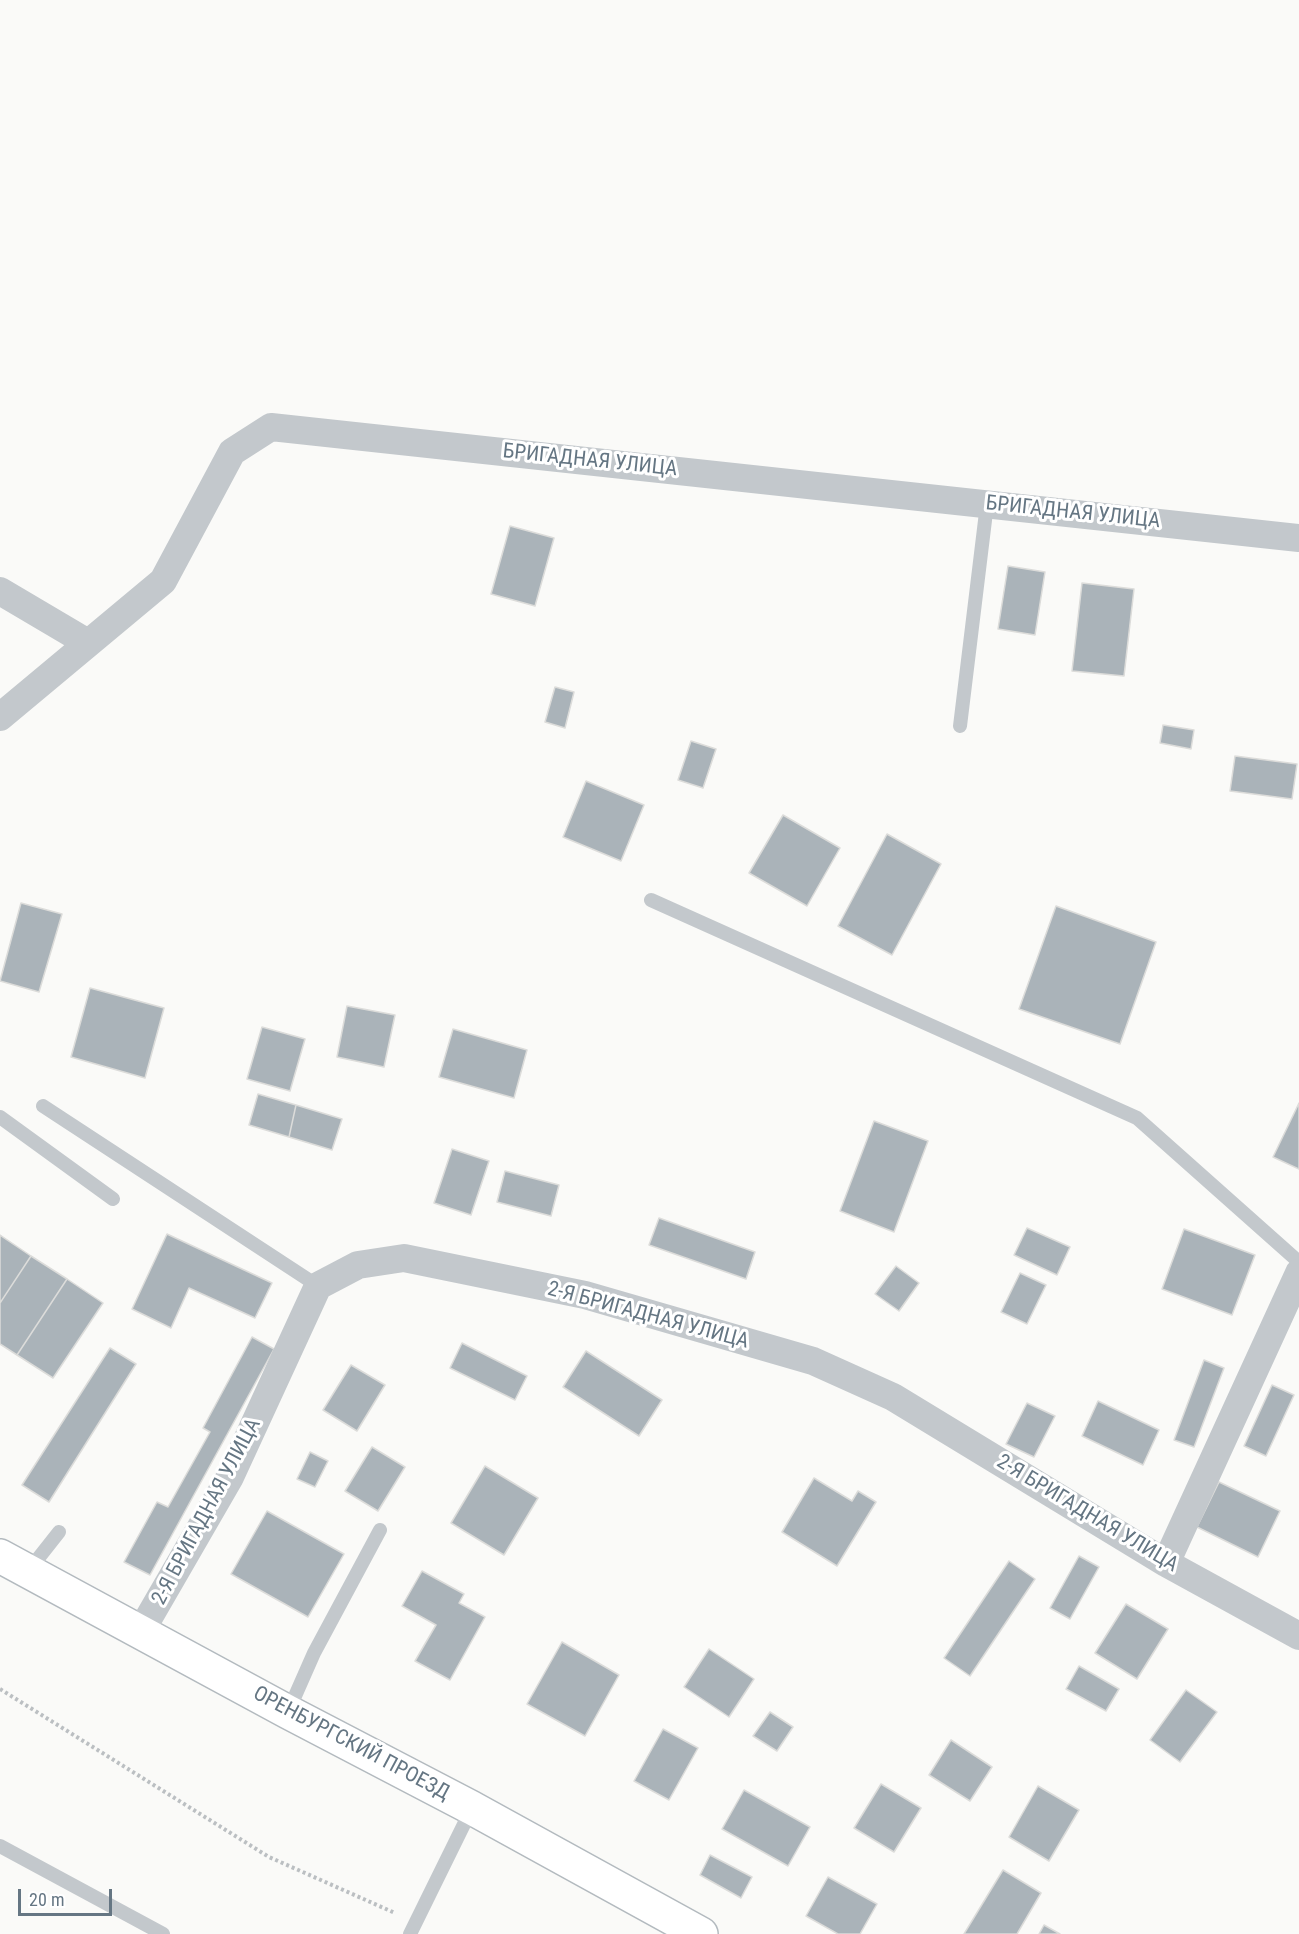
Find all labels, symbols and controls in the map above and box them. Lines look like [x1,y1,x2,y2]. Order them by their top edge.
street label: БРИГАДНАЯ УЛИЦА [502,439,678,483]
street label: БРИГАДНАЯ УЛИЦА [985,491,1161,535]
street label: 2-Я БРИГАДНАЯ УЛИЦА [545,1277,751,1355]
street label: 2-Я БРИГАДНАЯ УЛИЦА [147,1415,267,1609]
street label: 2-Я БРИГАДНАЯ УЛИЦА [992,1450,1182,1578]
street label: ОРЕНБУРГСКИЙ ПРОЕЗД [249,1682,453,1806]
scale bar [21,1877,116,1915]
text: 20 m [29,1889,64,1910]

